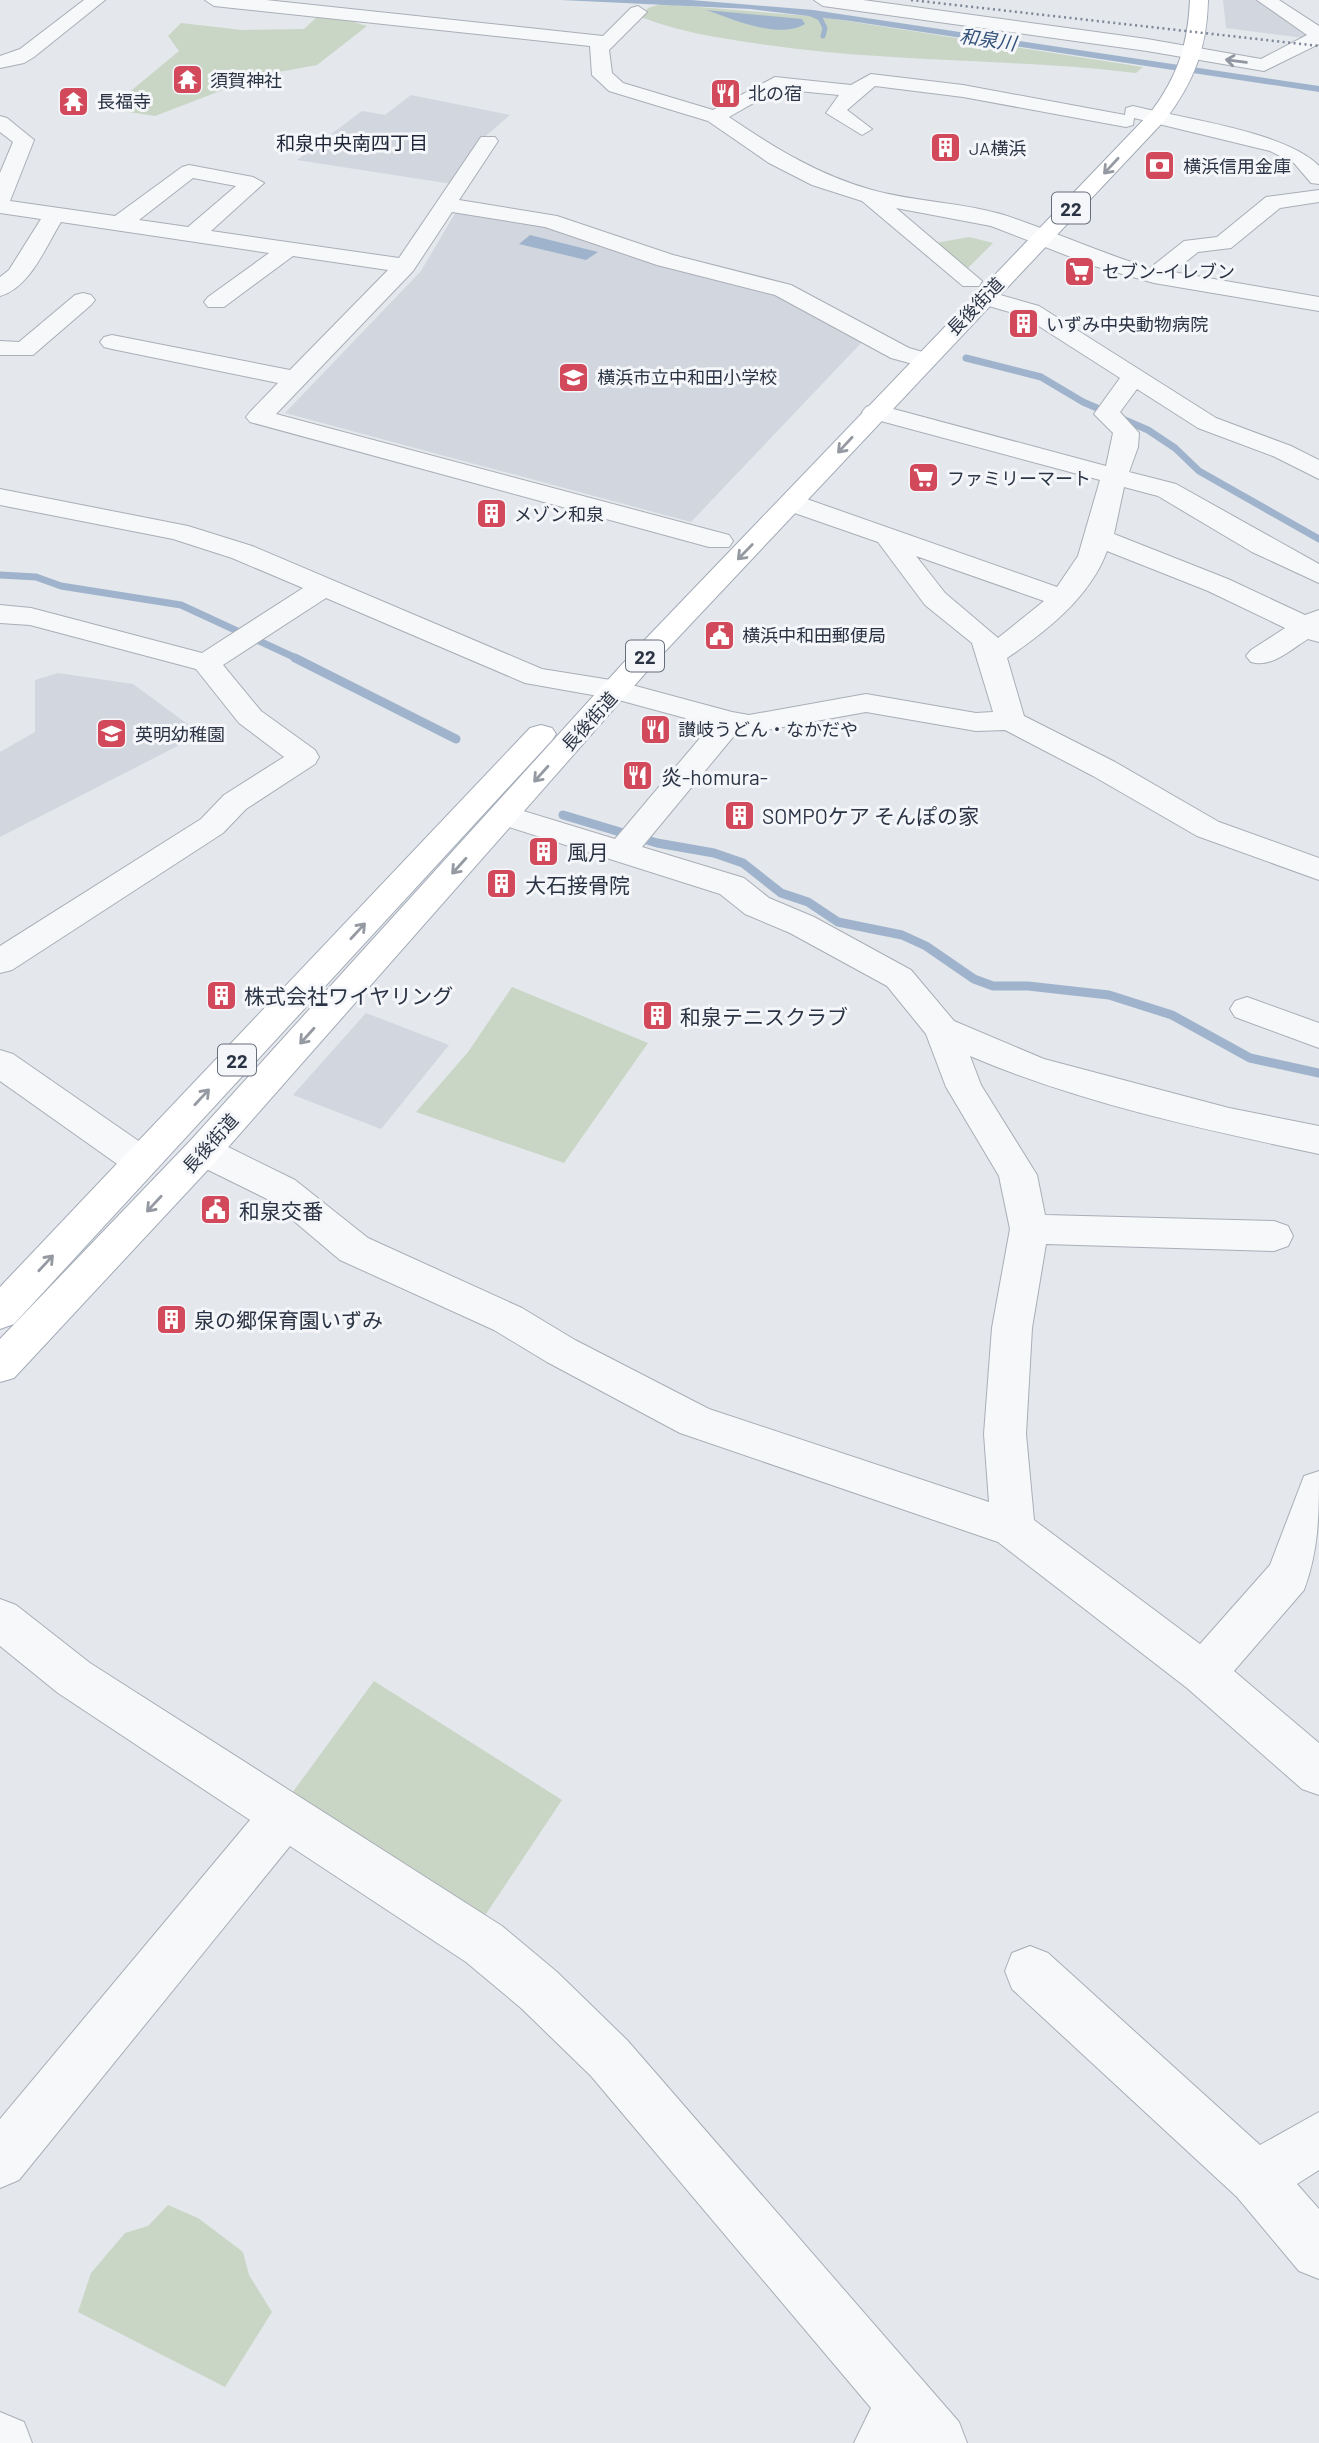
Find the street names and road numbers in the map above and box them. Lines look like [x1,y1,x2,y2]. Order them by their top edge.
road number: 22 [1052,192,1090,224]
street label: 長後街道 [942,272,1008,340]
road number: 22 [626,640,664,671]
street label: 長後街道 [557,687,621,755]
road number: 22 [218,1044,256,1076]
street label: 長後街道 [178,1109,242,1177]

